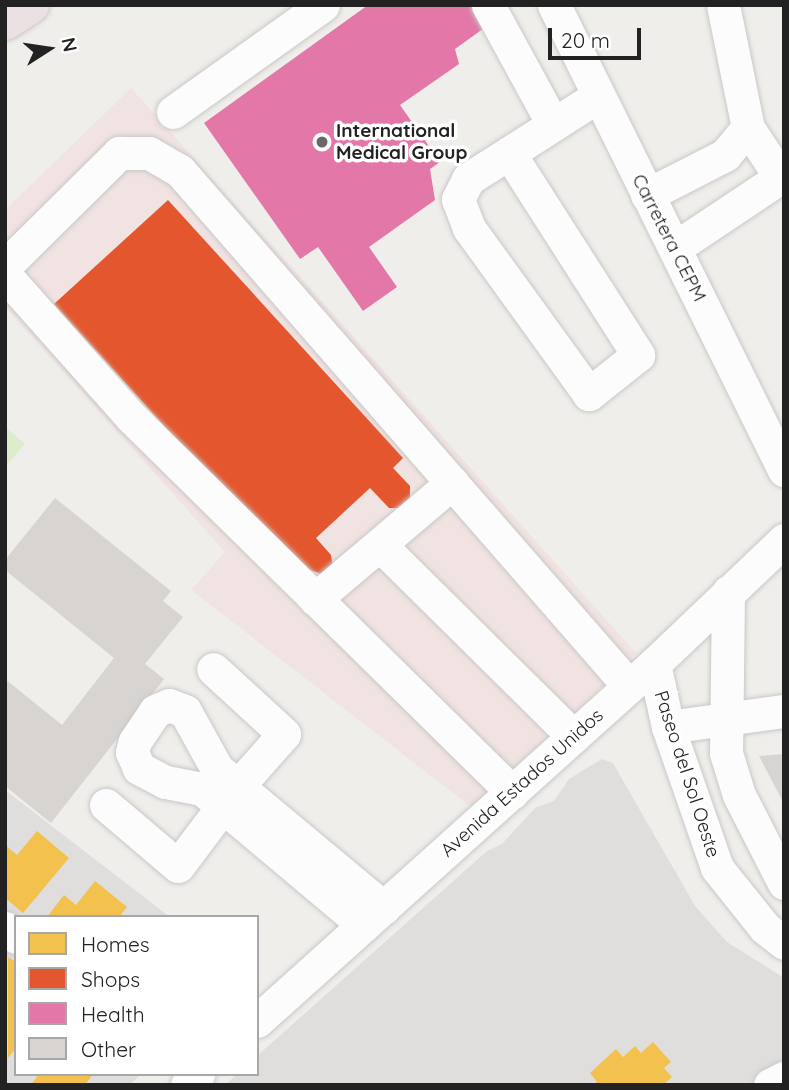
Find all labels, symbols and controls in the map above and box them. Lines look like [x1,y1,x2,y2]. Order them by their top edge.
north arrow [14,14,84,84]
scale bar [551,14,644,58]
text: 20 m [561,27,610,53]
text: N [56,35,83,54]
place label: International Medical Group [336,120,467,164]
marker: International Medical Group [314,134,330,150]
street label: Carretera CEPM [627,170,711,306]
street label: Paseo del Sol Oeste [649,688,725,860]
street label: Avenida Estados Unidos [436,704,608,862]
legend [14,915,259,1076]
text: Homes [81,931,150,957]
text: Shops [81,966,140,992]
text: Health [81,1001,145,1027]
text: Other [81,1036,136,1062]

